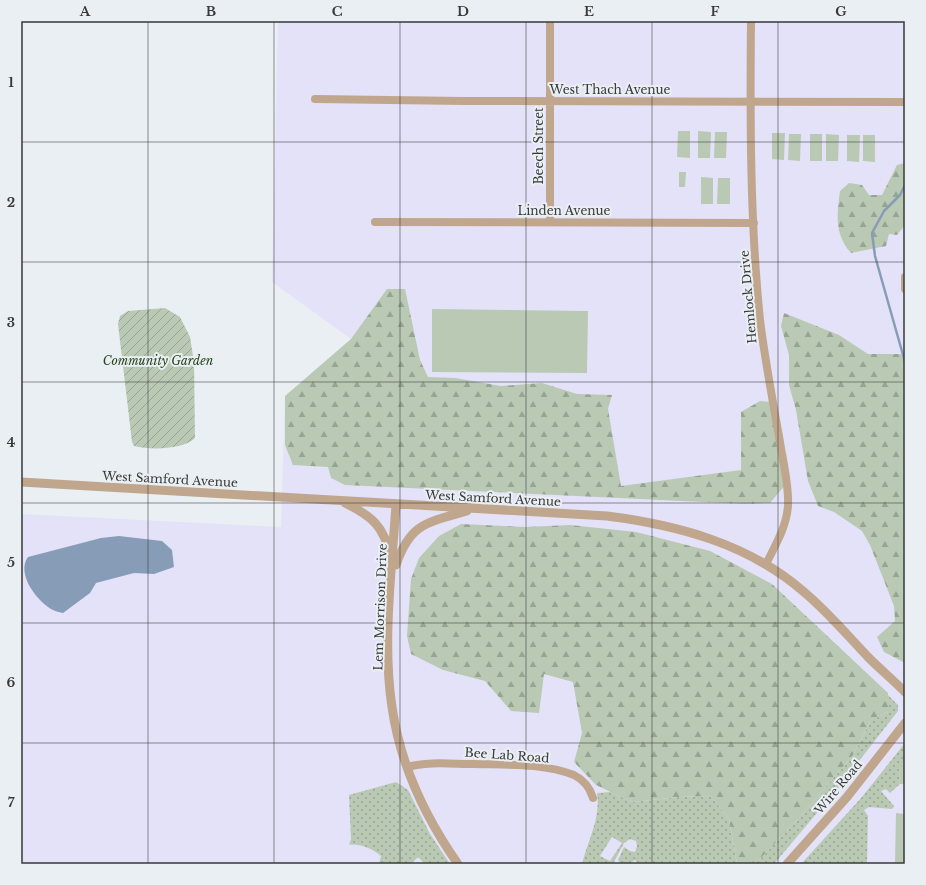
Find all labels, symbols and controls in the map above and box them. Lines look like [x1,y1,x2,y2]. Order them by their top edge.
text: A [79,3,91,20]
text: B [206,3,216,20]
text: C [332,3,343,20]
text: D [457,3,469,20]
text: E [584,3,594,20]
text: F [711,3,720,20]
text: G [835,3,847,20]
text: 1 [8,74,14,91]
street label: West Thach Avenue [548,82,671,97]
street label: Beech Street [531,107,546,185]
text: 2 [7,194,15,211]
street label: Linden Avenue [518,203,611,218]
street label: Hemlock Drive [736,250,760,344]
text: 3 [7,314,15,331]
park label: Community Garden [103,353,214,368]
text: 4 [7,434,16,451]
street label: West Samford Avenue [101,468,238,490]
street label: West Samford Avenue [424,487,561,509]
street label: Lem Morrison Drive [370,543,390,671]
text: 5 [7,554,15,571]
text: 6 [7,674,16,691]
street label: Bee Lab Road [464,745,550,765]
street label: Wire Road [810,757,865,818]
text: 7 [8,794,15,811]

